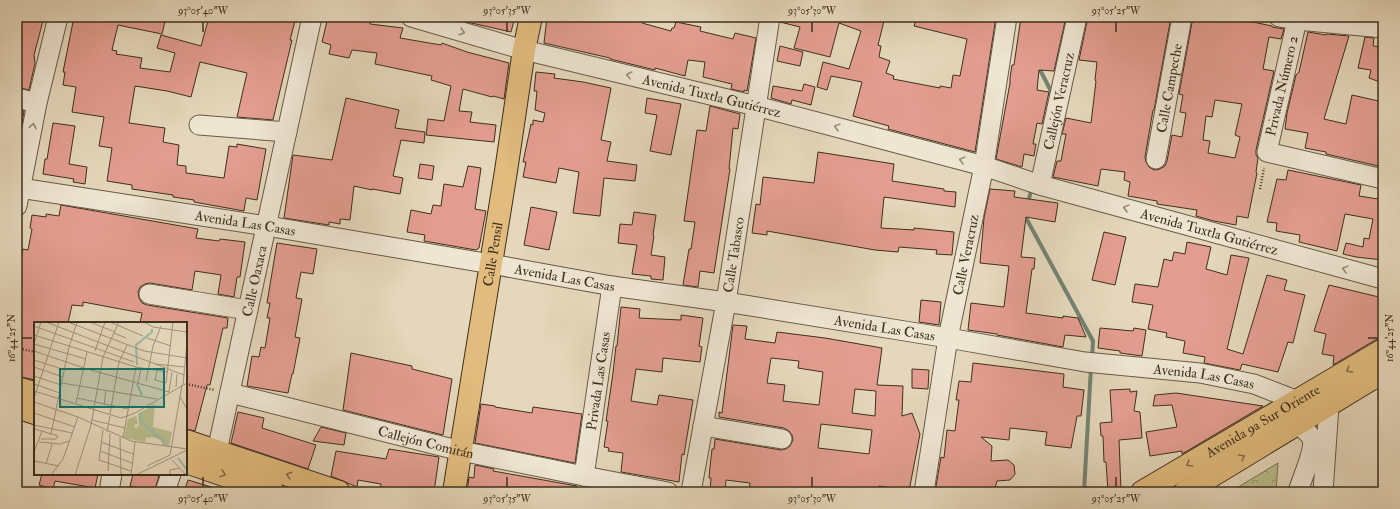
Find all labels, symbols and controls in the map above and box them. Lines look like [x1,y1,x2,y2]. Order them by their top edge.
text: 93°05'40"W [177,5,229,17]
text: 93°05'35"W [482,5,531,17]
text: 93°05'30"W [787,5,837,17]
text: 93°05'25"W [1091,5,1141,17]
one-way arrow [458,27,465,36]
street label: Privada Número 2 [1262,34,1302,138]
street label: Calle Campeche [1152,42,1186,134]
street label: Callejón Veracruz [1039,50,1078,151]
street label: Avenida Tuxtla Gutiérrez [640,70,783,121]
one-way arrow [626,71,633,80]
one-way arrow [28,123,36,129]
one-way arrow [833,123,840,132]
one-way arrow [959,156,966,165]
street label: Avenida Tuxtla Gutiérrez [1138,204,1281,258]
one-way arrow [1122,205,1129,213]
street label: Avenida Las Casas [193,206,297,239]
street label: Calle Veracruz [949,212,982,297]
street label: Calle Tabasco [719,215,748,294]
street label: Calle Pensil [479,220,506,288]
street label: Calle Oaxaca [238,244,270,318]
street label: Avenida Las Casas [512,260,616,295]
one-way arrow [1342,265,1349,274]
street label: Avenida Las Casas [832,311,937,344]
text: 16°44'25"N [6,314,18,362]
text: 16°44'25"N [1384,314,1396,362]
inset map [34,322,187,475]
street label: Privada Las Casas [582,330,614,431]
street label: Avenida Las Casas [1152,360,1256,392]
one-way arrow [1346,365,1353,372]
street label: Avenida 9a Sur Oriente [1202,381,1323,462]
street label: Callejón Comitán [376,422,475,462]
one-way arrow [1238,455,1245,462]
one-way arrow [1186,460,1193,467]
one-way arrow [219,470,226,478]
one-way arrow [286,471,293,480]
text: 93°05'40"W [177,493,229,505]
text: 93°05'35"W [482,493,531,505]
text: 93°05'30"W [787,493,837,505]
text: 93°05'25"W [1091,493,1141,505]

